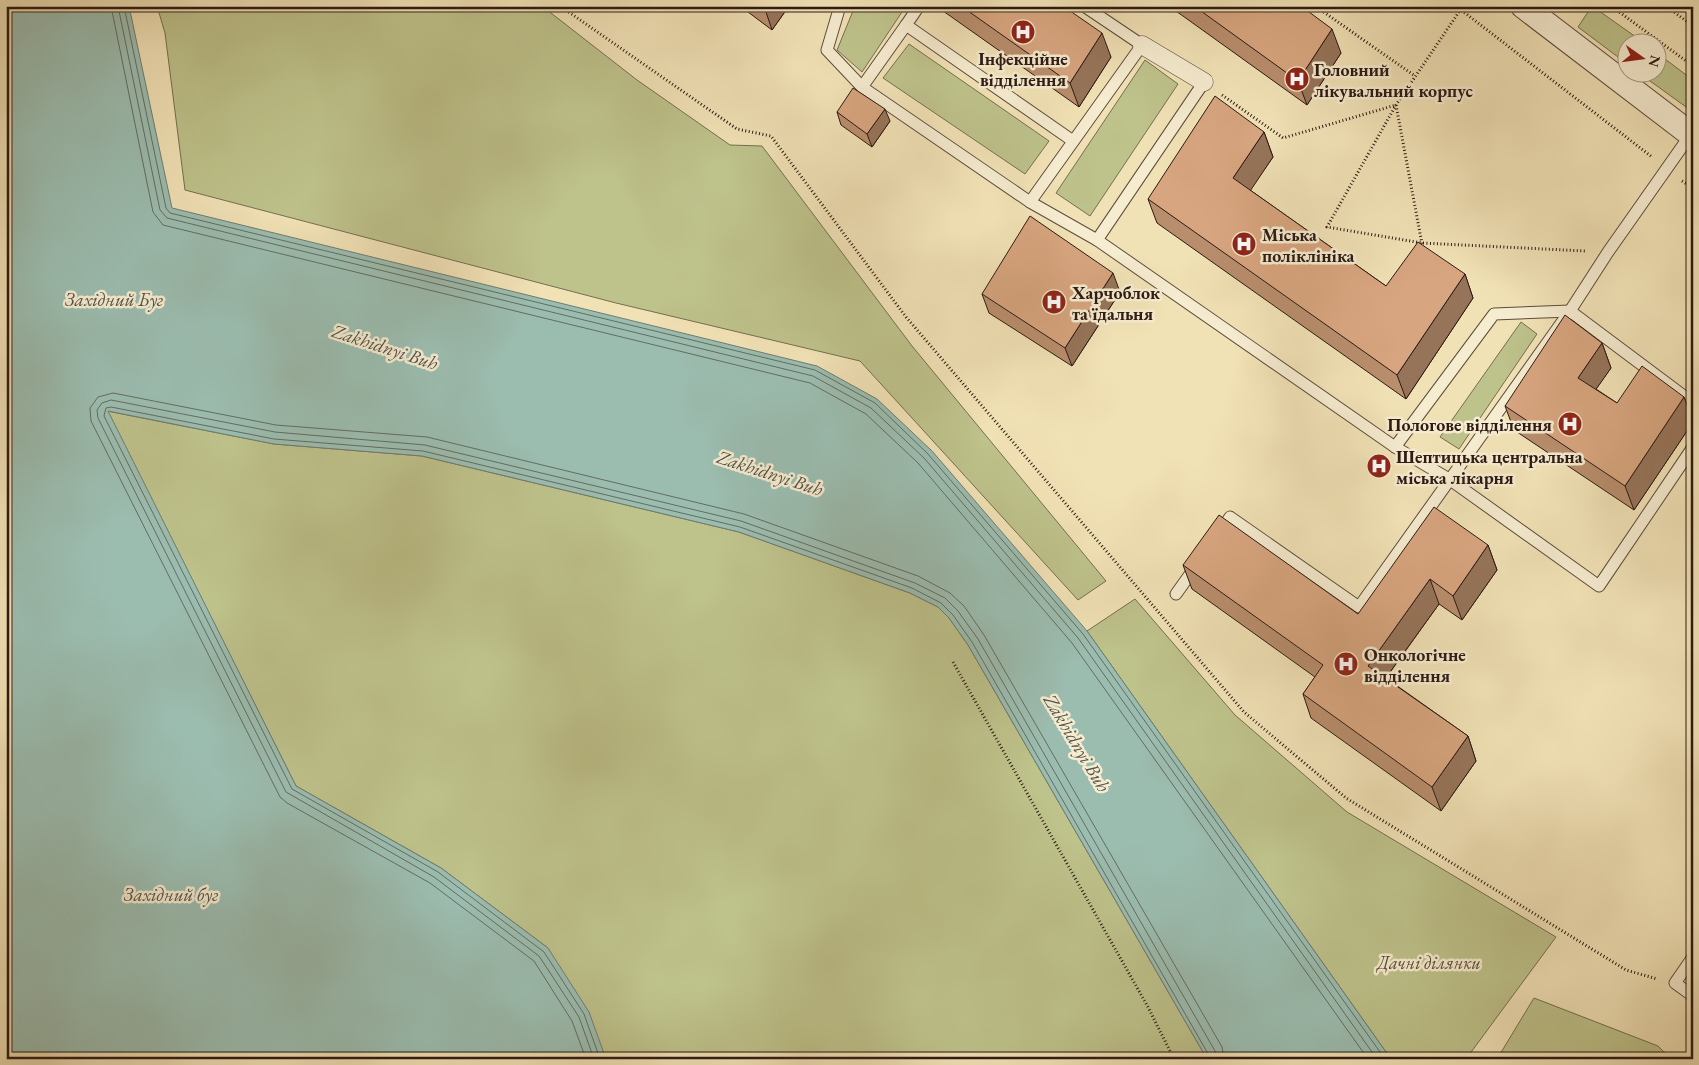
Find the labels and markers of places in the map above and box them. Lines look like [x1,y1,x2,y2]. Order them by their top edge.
hospital icon: Інфекційне відділення [1010,19,1036,45]
place label: Інфекційне відділення [978,47,1068,91]
place label: Головний лікувальний корпус [1314,58,1474,102]
hospital icon: Головний лікувальний корпус [1284,66,1310,92]
place label: Міська поліклініка [1262,223,1355,267]
hospital icon: Міська поліклініка [1231,231,1257,257]
place label: Харчоблок та їдальня [1071,281,1160,325]
hospital icon: Харчоблок та їдальня [1041,289,1067,315]
hospital icon: Пологове відділення [1557,411,1583,437]
place label: Пологове відділення [1387,413,1552,436]
place label: Шептицька центральна міська лікарня [1396,445,1583,489]
hospital icon: Шептицька центральна міська лікарня [1366,453,1392,479]
place label: Онкологічне відділення [1364,643,1466,687]
hospital icon: Онкологічне відділення [1333,651,1359,677]

